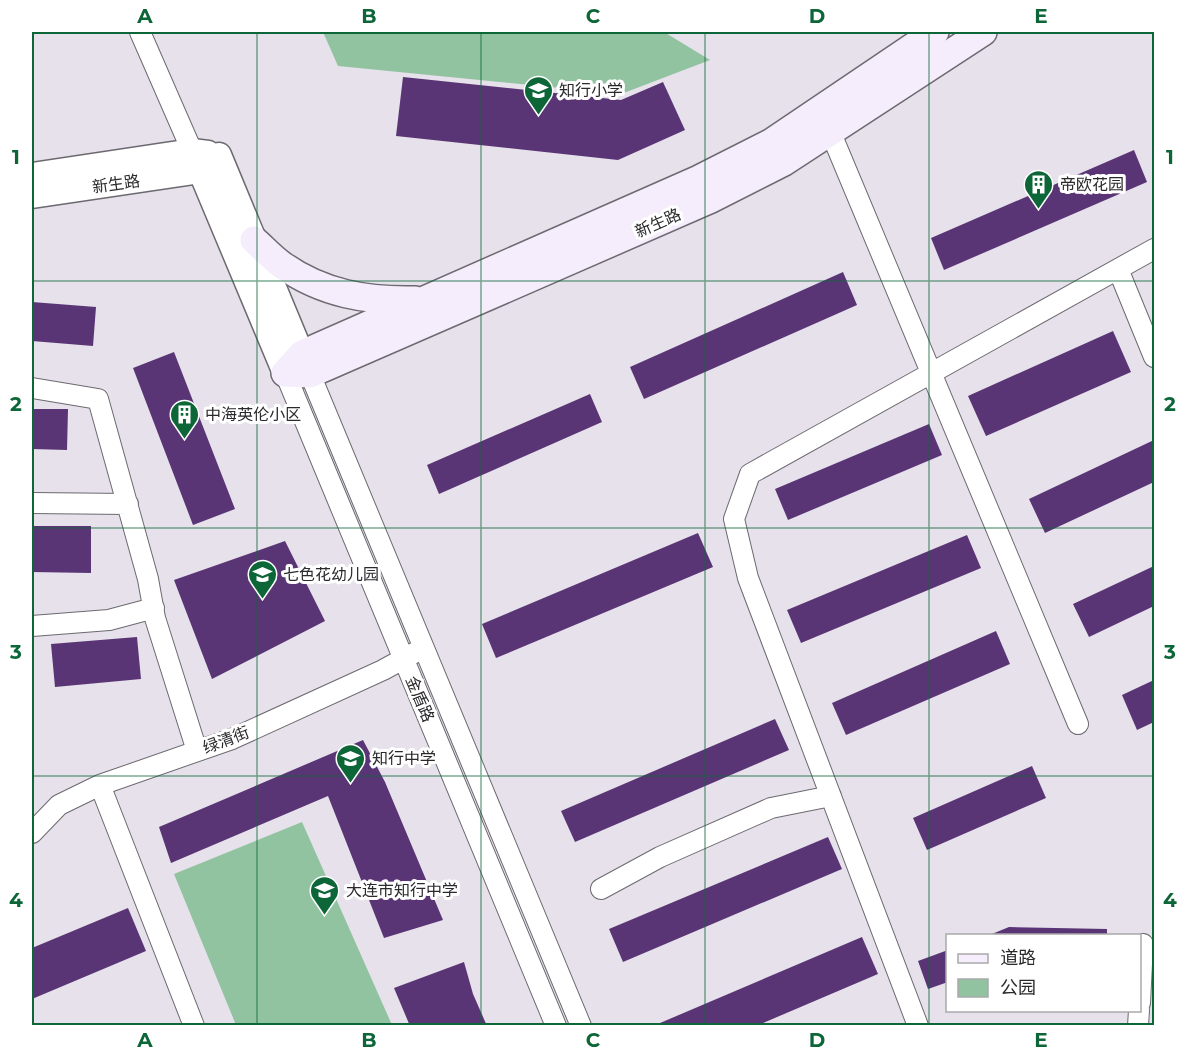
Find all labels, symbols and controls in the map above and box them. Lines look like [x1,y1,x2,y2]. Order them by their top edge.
text: A [136,4,153,28]
text: B [361,4,377,28]
text: C [586,4,601,28]
text: D [809,4,825,28]
text: E [1034,4,1048,28]
school or university icon: 知行小学 [522,74,554,116]
place label: 知行小学 [559,81,623,100]
text: 1 [12,145,20,169]
text: 1 [1166,145,1174,169]
building icon: 帝欧花园 [1023,168,1055,210]
street label: 新生路 [91,171,141,197]
place label: 帝欧花园 [1060,175,1124,194]
street label: 新生路 [632,205,684,241]
text: 2 [10,392,22,416]
text: 2 [1164,392,1176,416]
building icon: 中海英伦小区 [168,398,200,440]
place label: 中海英伦小区 [205,405,301,424]
school or university icon: 七色花幼儿园 [246,558,278,600]
place label: 七色花幼儿园 [283,565,379,584]
text: 3 [9,640,22,664]
text: 3 [1163,640,1176,664]
street label: 金盾路 [402,673,438,725]
street label: 绿清街 [200,723,252,757]
school or university icon: 知行中学 [335,742,367,784]
place label: 知行中学 [372,749,436,768]
school or university icon: 大连市知行中学 [309,874,341,916]
place label: 大连市知行中学 [346,881,458,900]
text: 4 [9,888,23,912]
text: 4 [1163,888,1177,912]
legend [946,934,1141,1012]
text: 道路 [1000,947,1036,969]
text: 公园 [1000,977,1036,999]
text: A [136,1028,153,1052]
text: B [361,1028,377,1052]
text: C [586,1028,601,1052]
text: D [809,1028,825,1052]
text: E [1034,1028,1048,1052]

